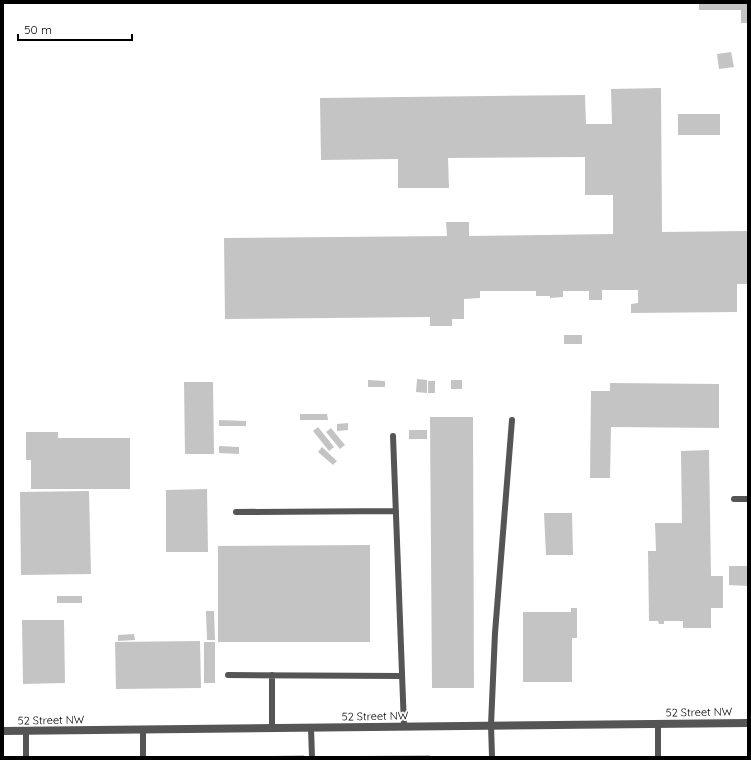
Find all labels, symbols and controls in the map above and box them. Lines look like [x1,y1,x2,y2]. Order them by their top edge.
scale bar [18,16,132,42]
text: 50 m [24,22,52,37]
street label: 52 Street NW [665,704,733,720]
street label: 52 Street NW [341,708,409,724]
street label: 52 Street NW [17,712,85,728]

